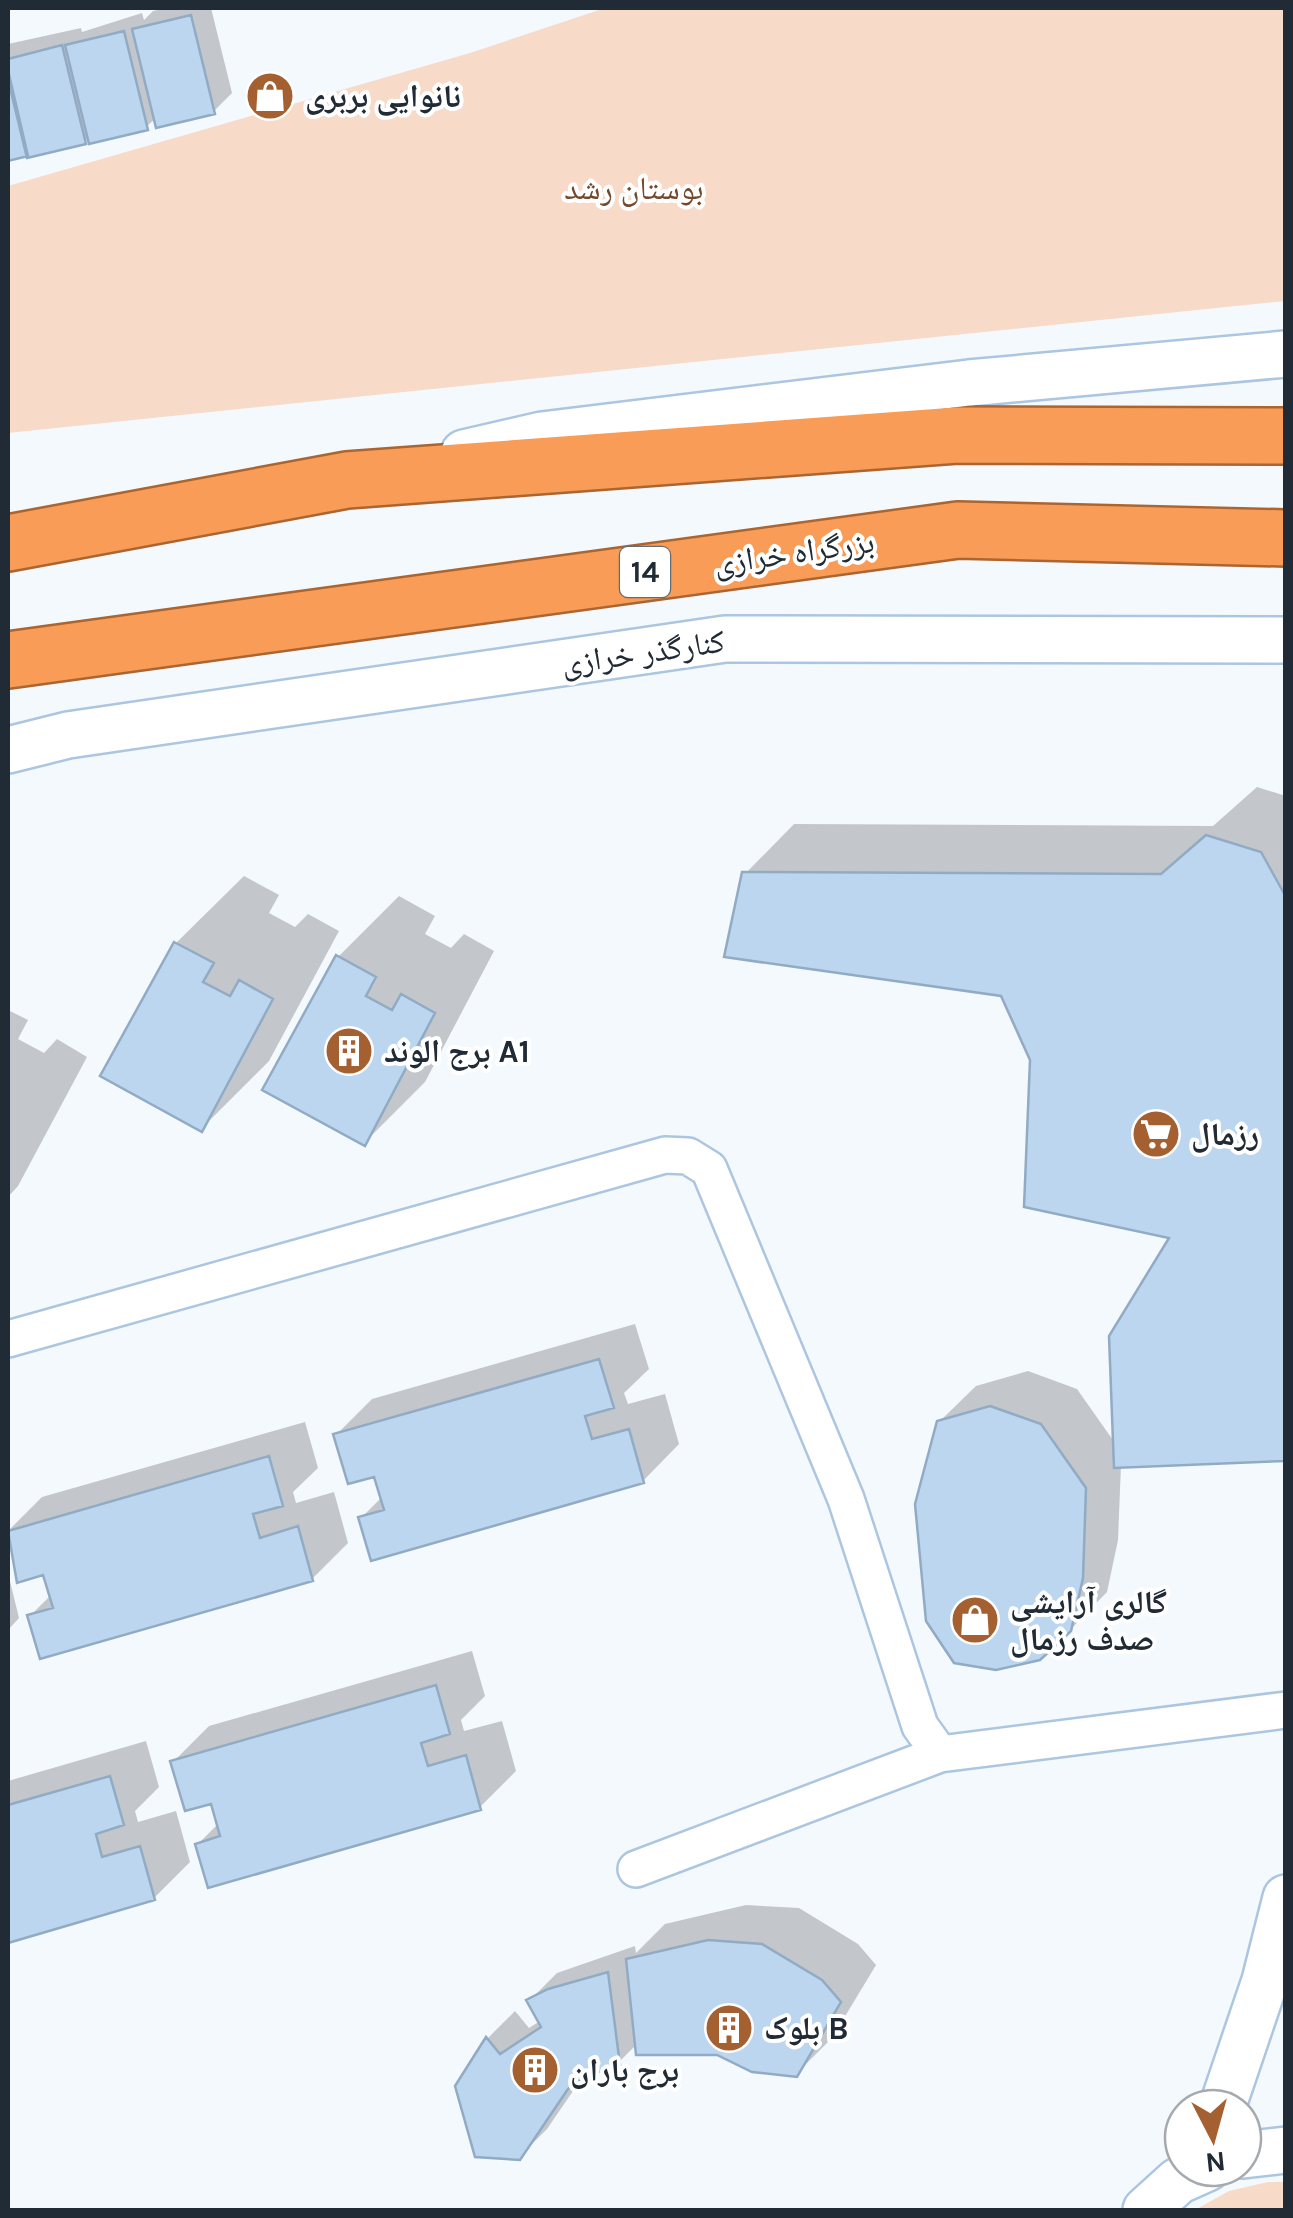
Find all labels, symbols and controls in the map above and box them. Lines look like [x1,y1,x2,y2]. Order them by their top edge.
shop icon: نانوایی بربری [244,70,296,122]
place label: نانوایی بربری [305,78,461,116]
park label: بوستان رشد [564,170,704,207]
street label: بزرگراه خرازی [711,523,877,582]
road number: 14 [620,547,670,597]
street label: کنارگذر خرازی [559,623,727,682]
building icon: برج الوند A1 [323,1025,375,1077]
place label: برج الوند A1 [384,1033,530,1071]
supermarket icon: رزمال [1130,1108,1182,1160]
place label: رزمال [1191,1116,1259,1153]
place label: گالری آرایشی صدف رزمال [1010,1584,1167,1658]
shop icon: گالری آرایشی صدف رزمال [949,1594,1001,1646]
building icon: بلوک B [703,2002,755,2054]
place label: بلوک B [764,2010,849,2047]
building icon: برج باران [509,2044,561,2096]
place label: برج باران [570,2052,679,2090]
north arrow [1163,2088,1263,2188]
text: N [1204,2145,1227,2180]

